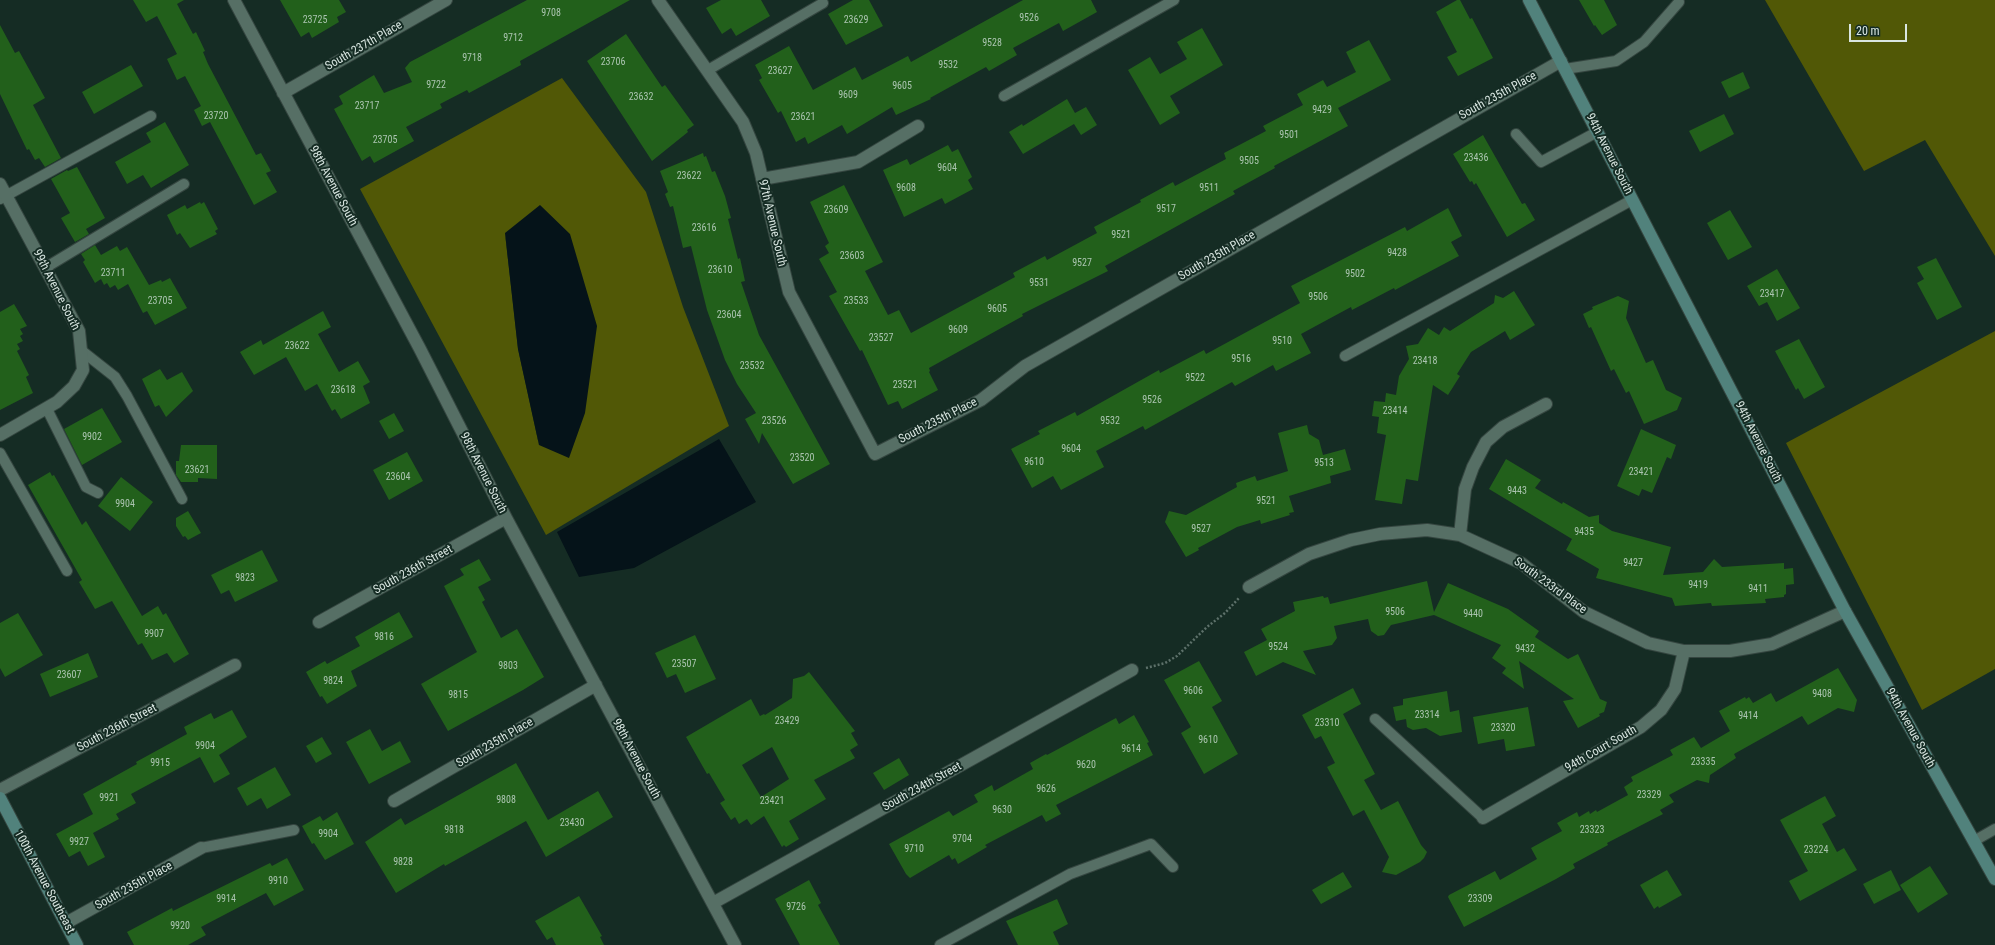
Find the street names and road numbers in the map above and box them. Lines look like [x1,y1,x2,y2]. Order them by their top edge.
street label: South 237th Place [323,18,405,74]
street label: South 235th Place [1457,69,1539,123]
street label: 94th Avenue South [1582,111,1636,197]
street label: 98th Avenue South [306,143,360,229]
street label: 97th Avenue South [755,178,789,268]
street label: South 235th Place [1176,228,1258,284]
street label: 99th Avenue South [29,247,83,333]
street label: South 235th Place [896,395,980,447]
street label: 94th Avenue South [1731,399,1785,485]
street label: 98th Avenue South [456,430,510,516]
street label: South 236th Street [371,542,455,598]
street label: South 233rd Place [1511,555,1589,617]
street label: 94th Avenue South [1882,686,1938,770]
street label: South 236th Street [75,701,159,755]
street label: South 235th Place [454,715,536,771]
street label: 98th Avenue South [609,716,663,802]
street label: 94th Court South [1563,723,1639,775]
street label: South 234th Street [880,759,964,815]
street label: 100th Avenue Southeast [11,828,77,936]
street label: South 235th Place [93,859,175,913]

